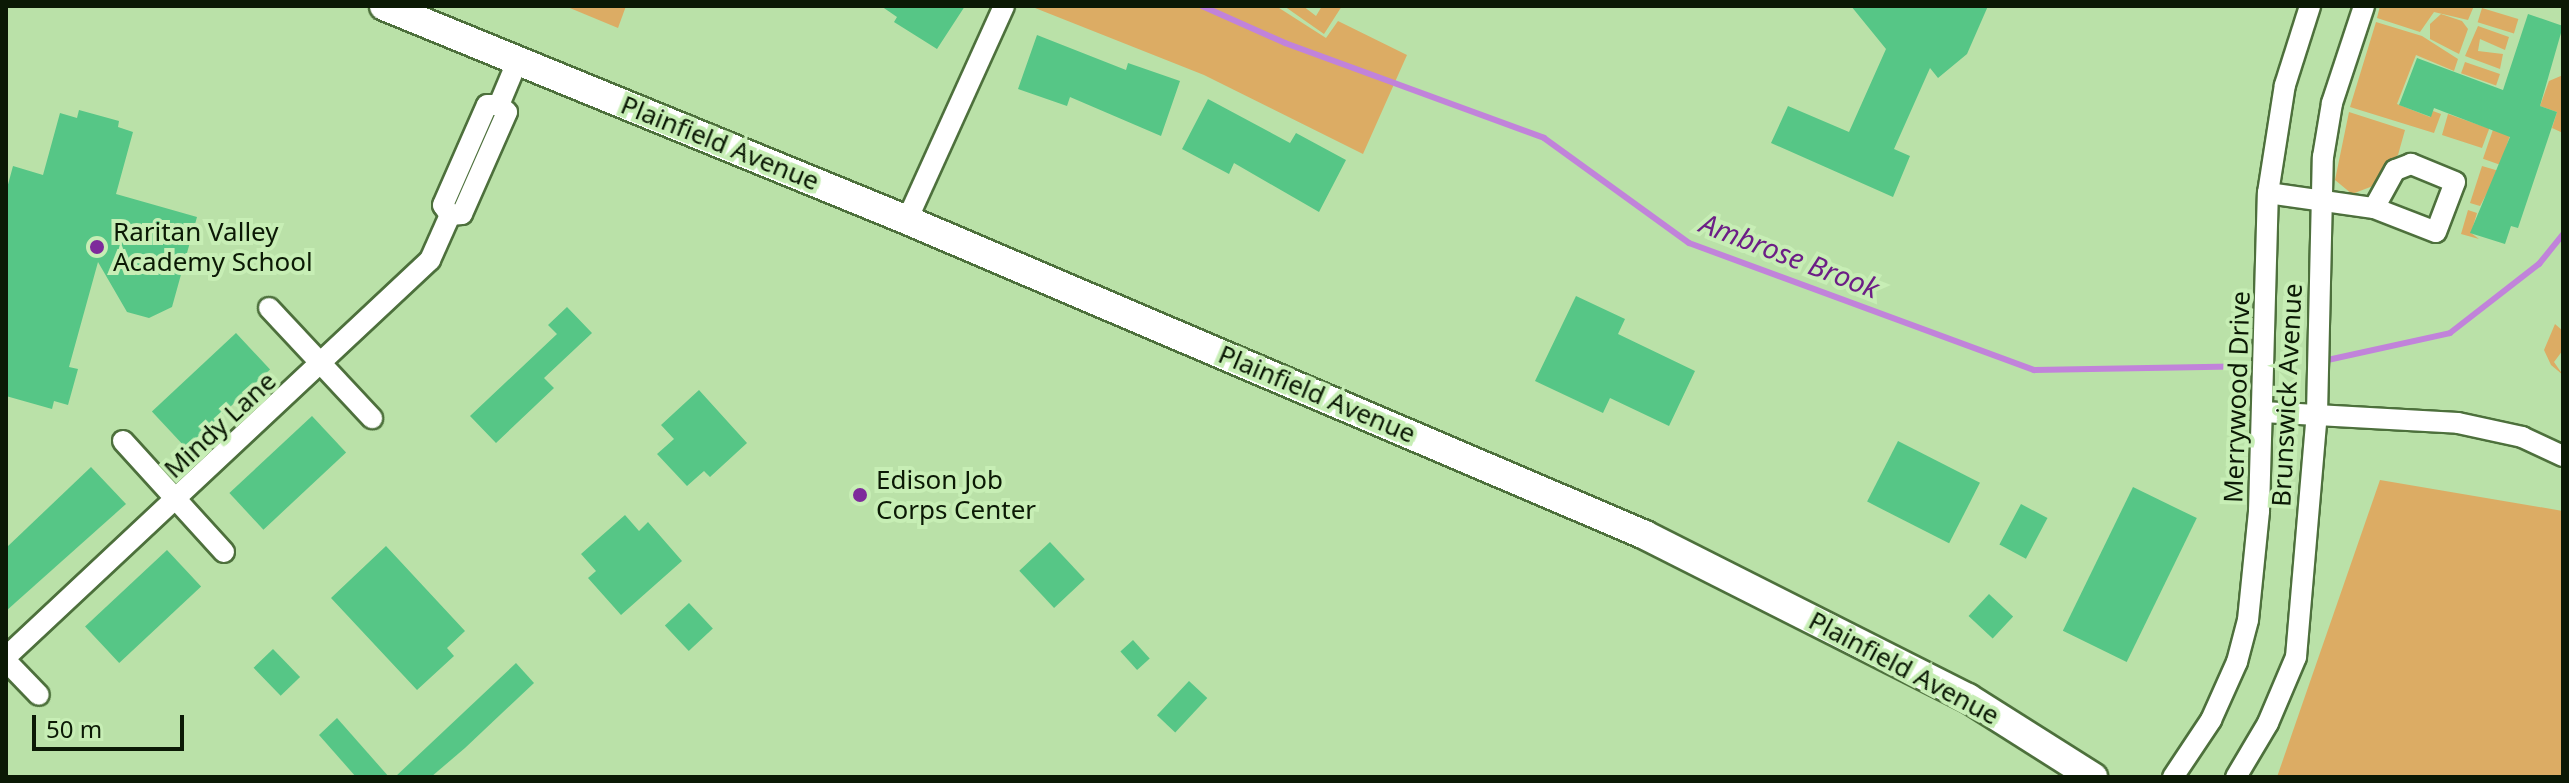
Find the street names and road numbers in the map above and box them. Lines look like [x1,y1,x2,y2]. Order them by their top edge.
street label: Plainfield Avenue [616,89,824,197]
street label: Brunswick Avenue [2266,282,2308,508]
street label: Merrywood Drive [2218,291,2256,503]
street label: Plainfield Avenue [1214,338,1420,450]
street label: Mindy Lane [158,365,282,485]
street label: Plainfield Avenue [1804,605,2004,731]

